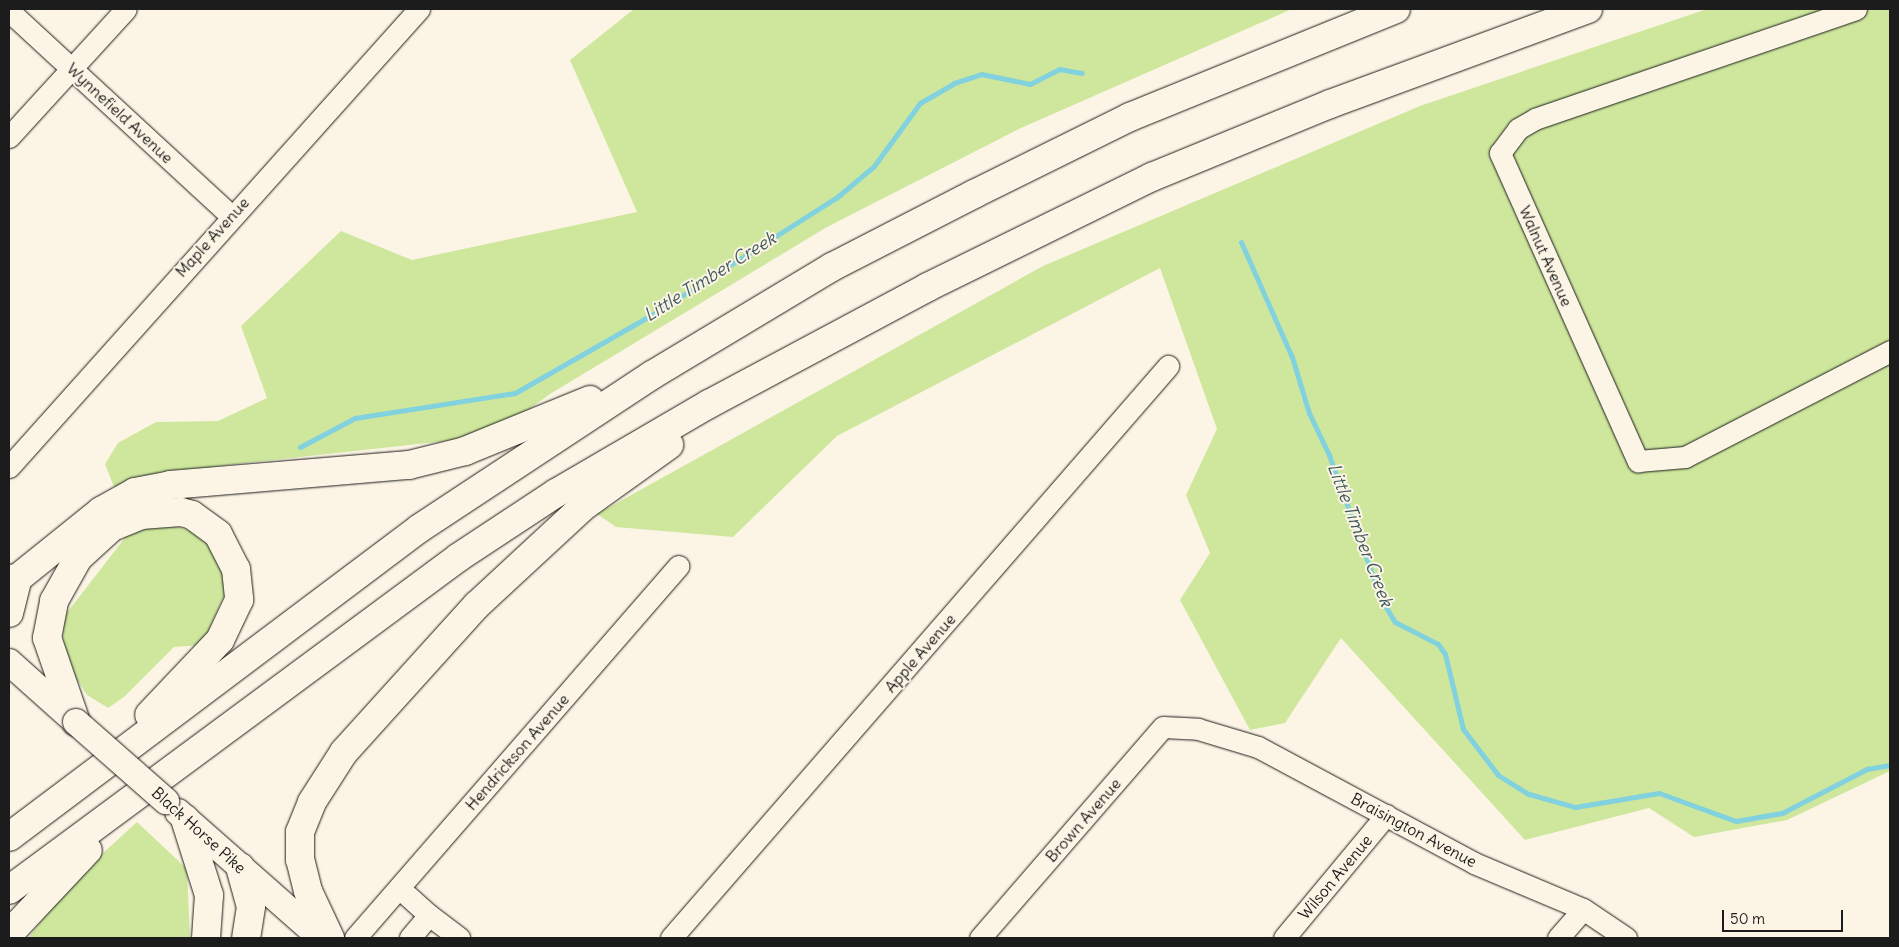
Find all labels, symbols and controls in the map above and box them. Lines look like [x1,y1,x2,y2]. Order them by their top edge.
street label: Wynnefield Avenue [63,59,177,167]
street label: Maple Avenue [171,193,253,281]
street label: Walnut Avenue [1515,203,1577,309]
water label: Little Timber Creek [640,228,780,326]
water label: Little Timber Creek [1323,460,1397,610]
street label: Apple Avenue [881,610,959,696]
street label: Hendrickson Avenue [461,690,573,814]
street label: Brown Avenue [1041,774,1125,866]
street label: Black Horse Pike [148,783,250,877]
street label: Braisington Avenue [1348,789,1480,871]
street label: Wilson Avenue [1294,831,1376,923]
scale bar [1724,900,1845,932]
text: 50 m [1730,909,1765,928]

